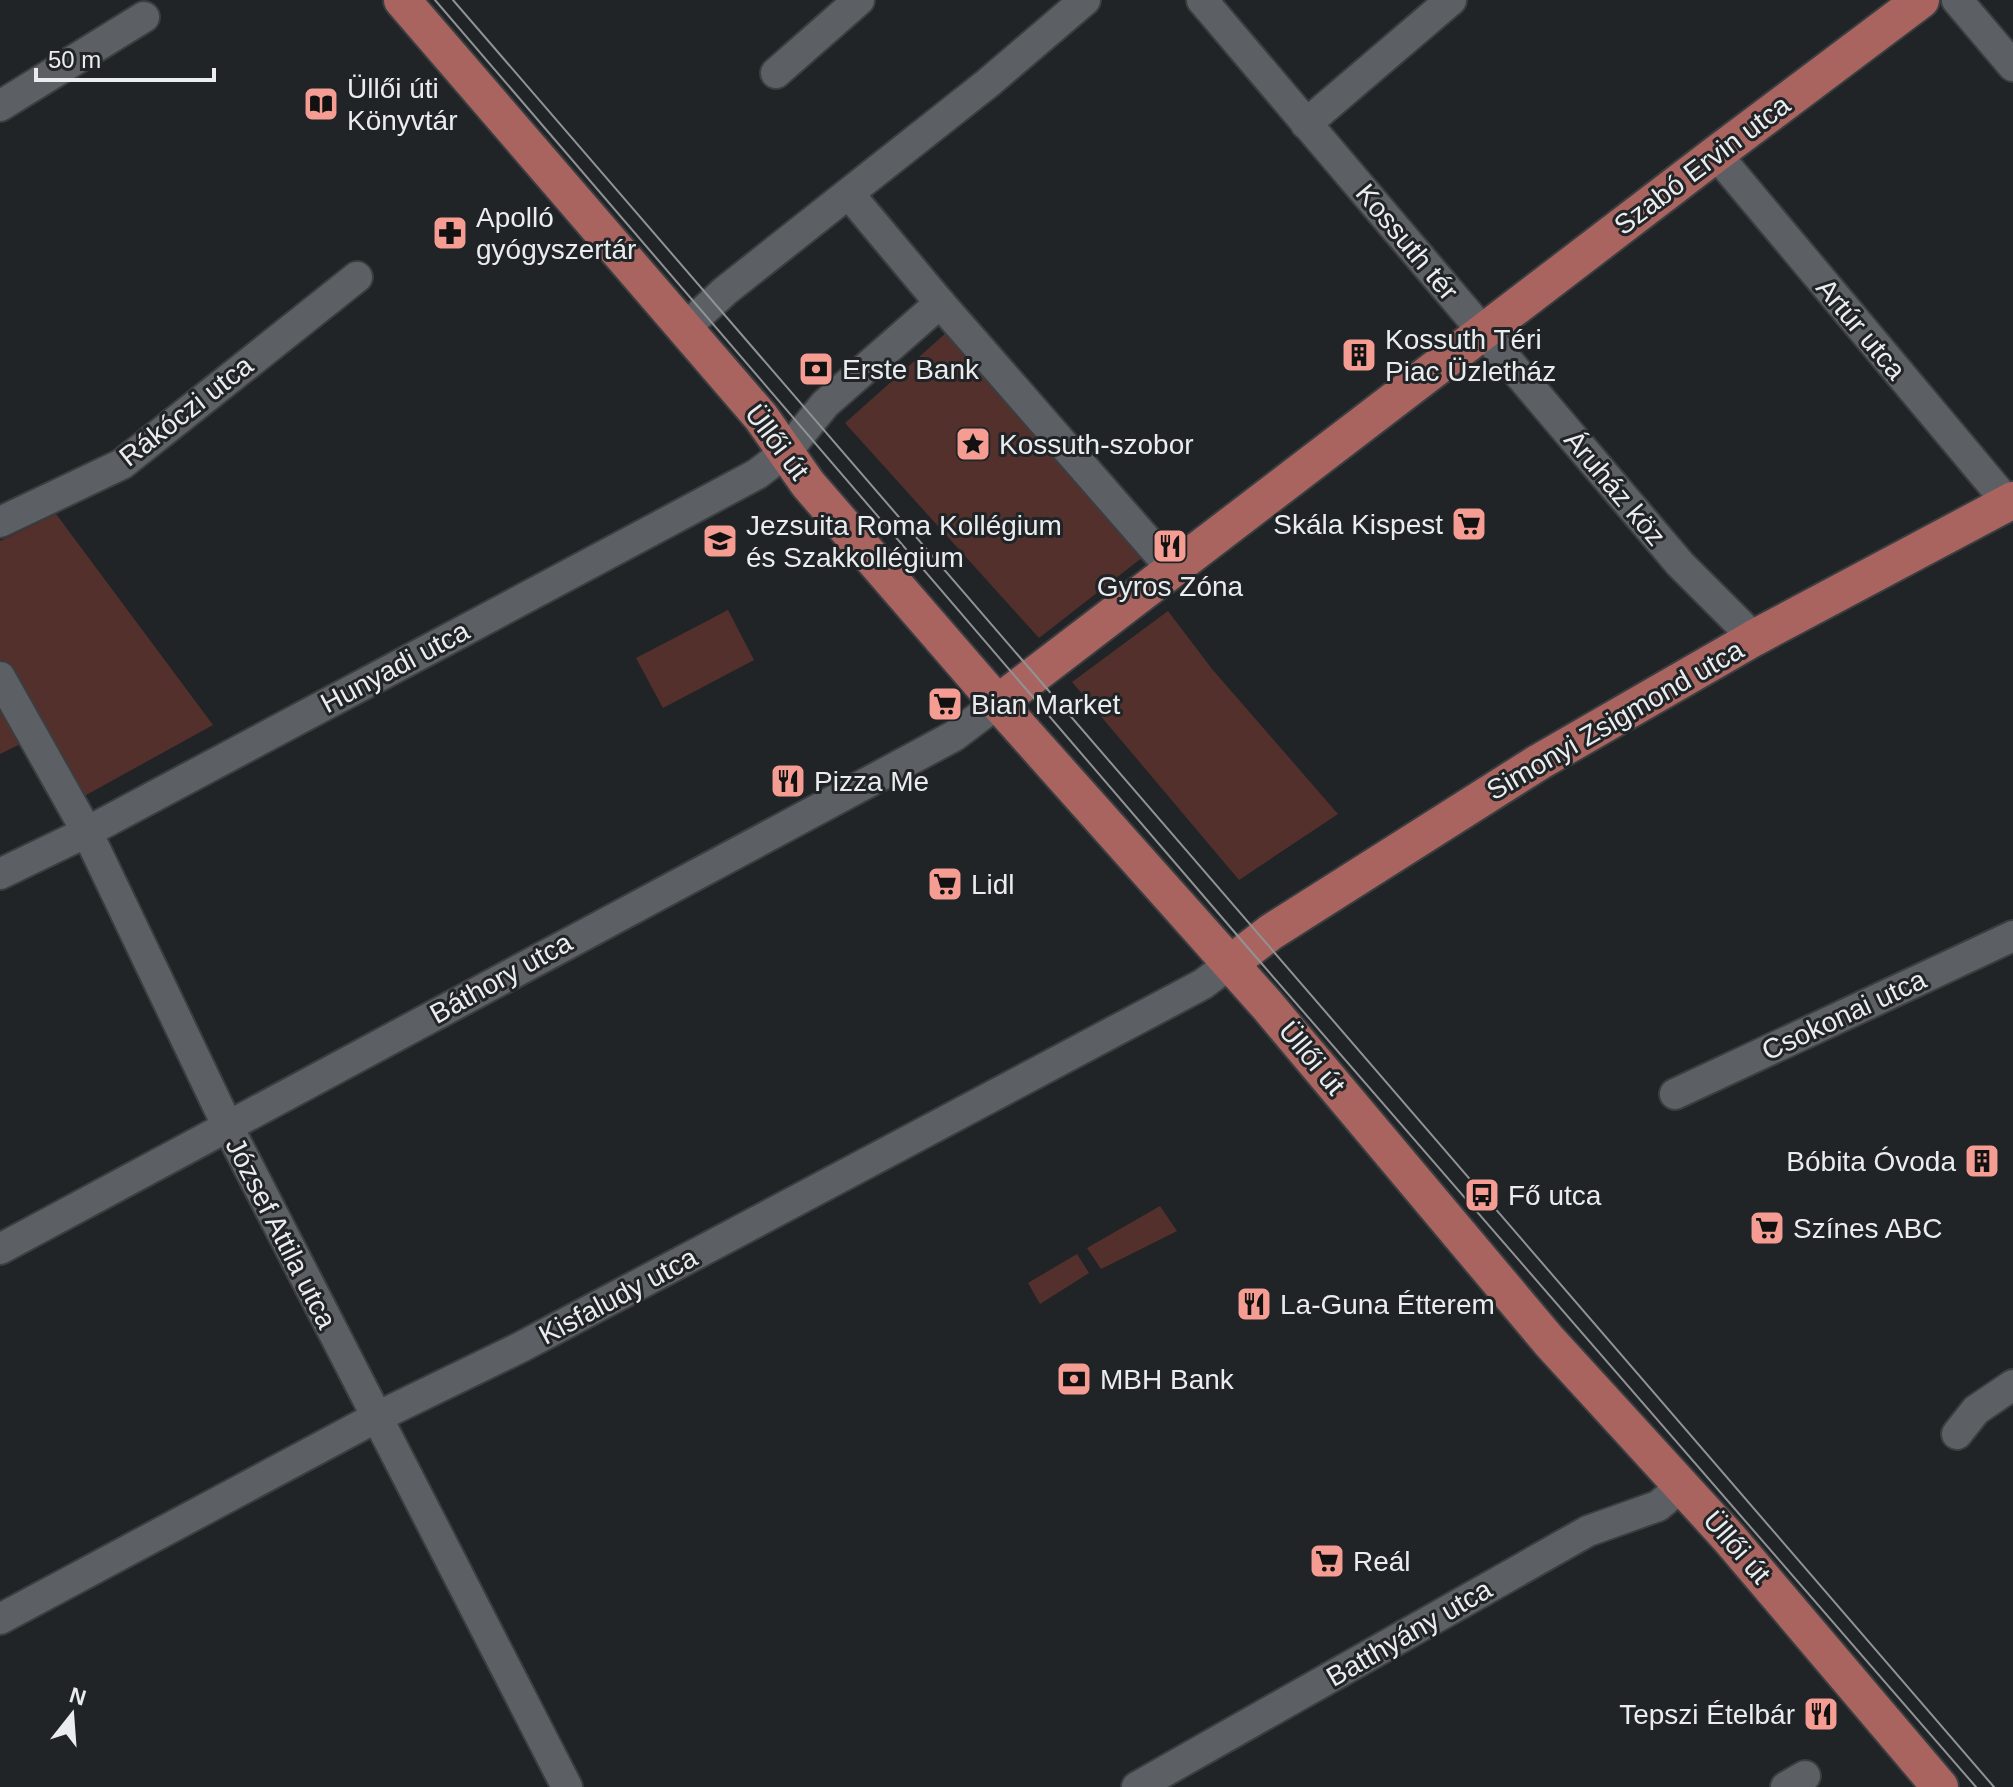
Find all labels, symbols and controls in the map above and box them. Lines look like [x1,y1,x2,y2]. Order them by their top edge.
scale bar [36,32,214,82]
text: 50 m [48,46,101,73]
place label: Üllői úti Könyvtár [347,73,458,136]
library icon: Üllői úti Könyvtár [302,85,340,123]
street label: Szabó Ervin utca [1608,89,1796,241]
street label: Kossuth tér [1350,178,1464,306]
place label: Apolló gyógyszertár [476,202,636,265]
pharmacy icon: Apolló gyógyszertár [431,214,469,252]
street label: Artúr utca [1810,273,1912,386]
place label: Kossuth Téri Piac Üzletház [1385,324,1556,387]
building icon: Kossuth Téri Piac Üzletház [1340,336,1378,374]
street label: Rákóczi utca [113,349,259,473]
bank icon: Erste Bank [797,350,835,388]
place label: Erste Bank [842,354,980,385]
street label: Üllői út [739,398,815,486]
street label: Áruház köz [1558,424,1672,552]
place icon: Kossuth-szobor [954,425,992,463]
place label: Kossuth-szobor [999,429,1194,460]
supermarket icon: Skála Kispest [1450,505,1488,543]
place label: Skála Kispest [1273,509,1443,540]
place label: Jezsuita Roma Kollégium és Szakkollégium [746,510,1062,573]
school or university icon: Jezsuita Roma Kollégium és Szakkollégium [701,522,739,560]
restaurant icon: Gyros Zóna [1151,527,1189,565]
place label: Gyros Zóna [1097,571,1244,602]
street label: Hunyadi utca [316,615,475,719]
street label: Simonyi Zsigmond utca [1481,634,1749,806]
supermarket icon: Bian Market [926,685,964,723]
place label: Bian Market [971,689,1121,720]
restaurant icon: Pizza Me [769,762,807,800]
place label: Pizza Me [814,766,929,797]
supermarket icon: Lidl [926,865,964,903]
place label: Lidl [971,869,1015,900]
street label: Báthory utca [425,926,578,1030]
street label: Csokonai utca [1757,963,1931,1067]
street label: Üllői út [1273,1015,1352,1101]
street label: József Attila utca [219,1132,343,1334]
building icon: Bóbita Óvoda [1963,1142,2001,1180]
place label: Bóbita Óvoda [1786,1146,1956,1177]
bus stop icon: Fő utca [1463,1176,1501,1214]
place label: Fő utca [1508,1180,1602,1211]
supermarket icon: Színes ABC [1748,1209,1786,1247]
place label: Színes ABC [1793,1213,1942,1244]
street label: Kisfaludy utca [534,1241,703,1351]
restaurant icon: La-Guna Étterem [1235,1285,1273,1323]
place label: La-Guna Étterem [1280,1289,1495,1320]
bank icon: MBH Bank [1055,1360,1093,1398]
place label: MBH Bank [1100,1364,1235,1395]
street label: Üllői út [1697,1505,1777,1590]
supermarket icon: Reál [1308,1542,1346,1580]
place label: Reál [1353,1546,1411,1577]
street label: Batthyány utca [1321,1573,1497,1693]
north arrow [32,1675,112,1755]
text: N [66,1682,89,1711]
restaurant icon: Tepszi Ételbár [1802,1695,1840,1733]
place label: Tepszi Ételbár [1619,1699,1795,1730]

